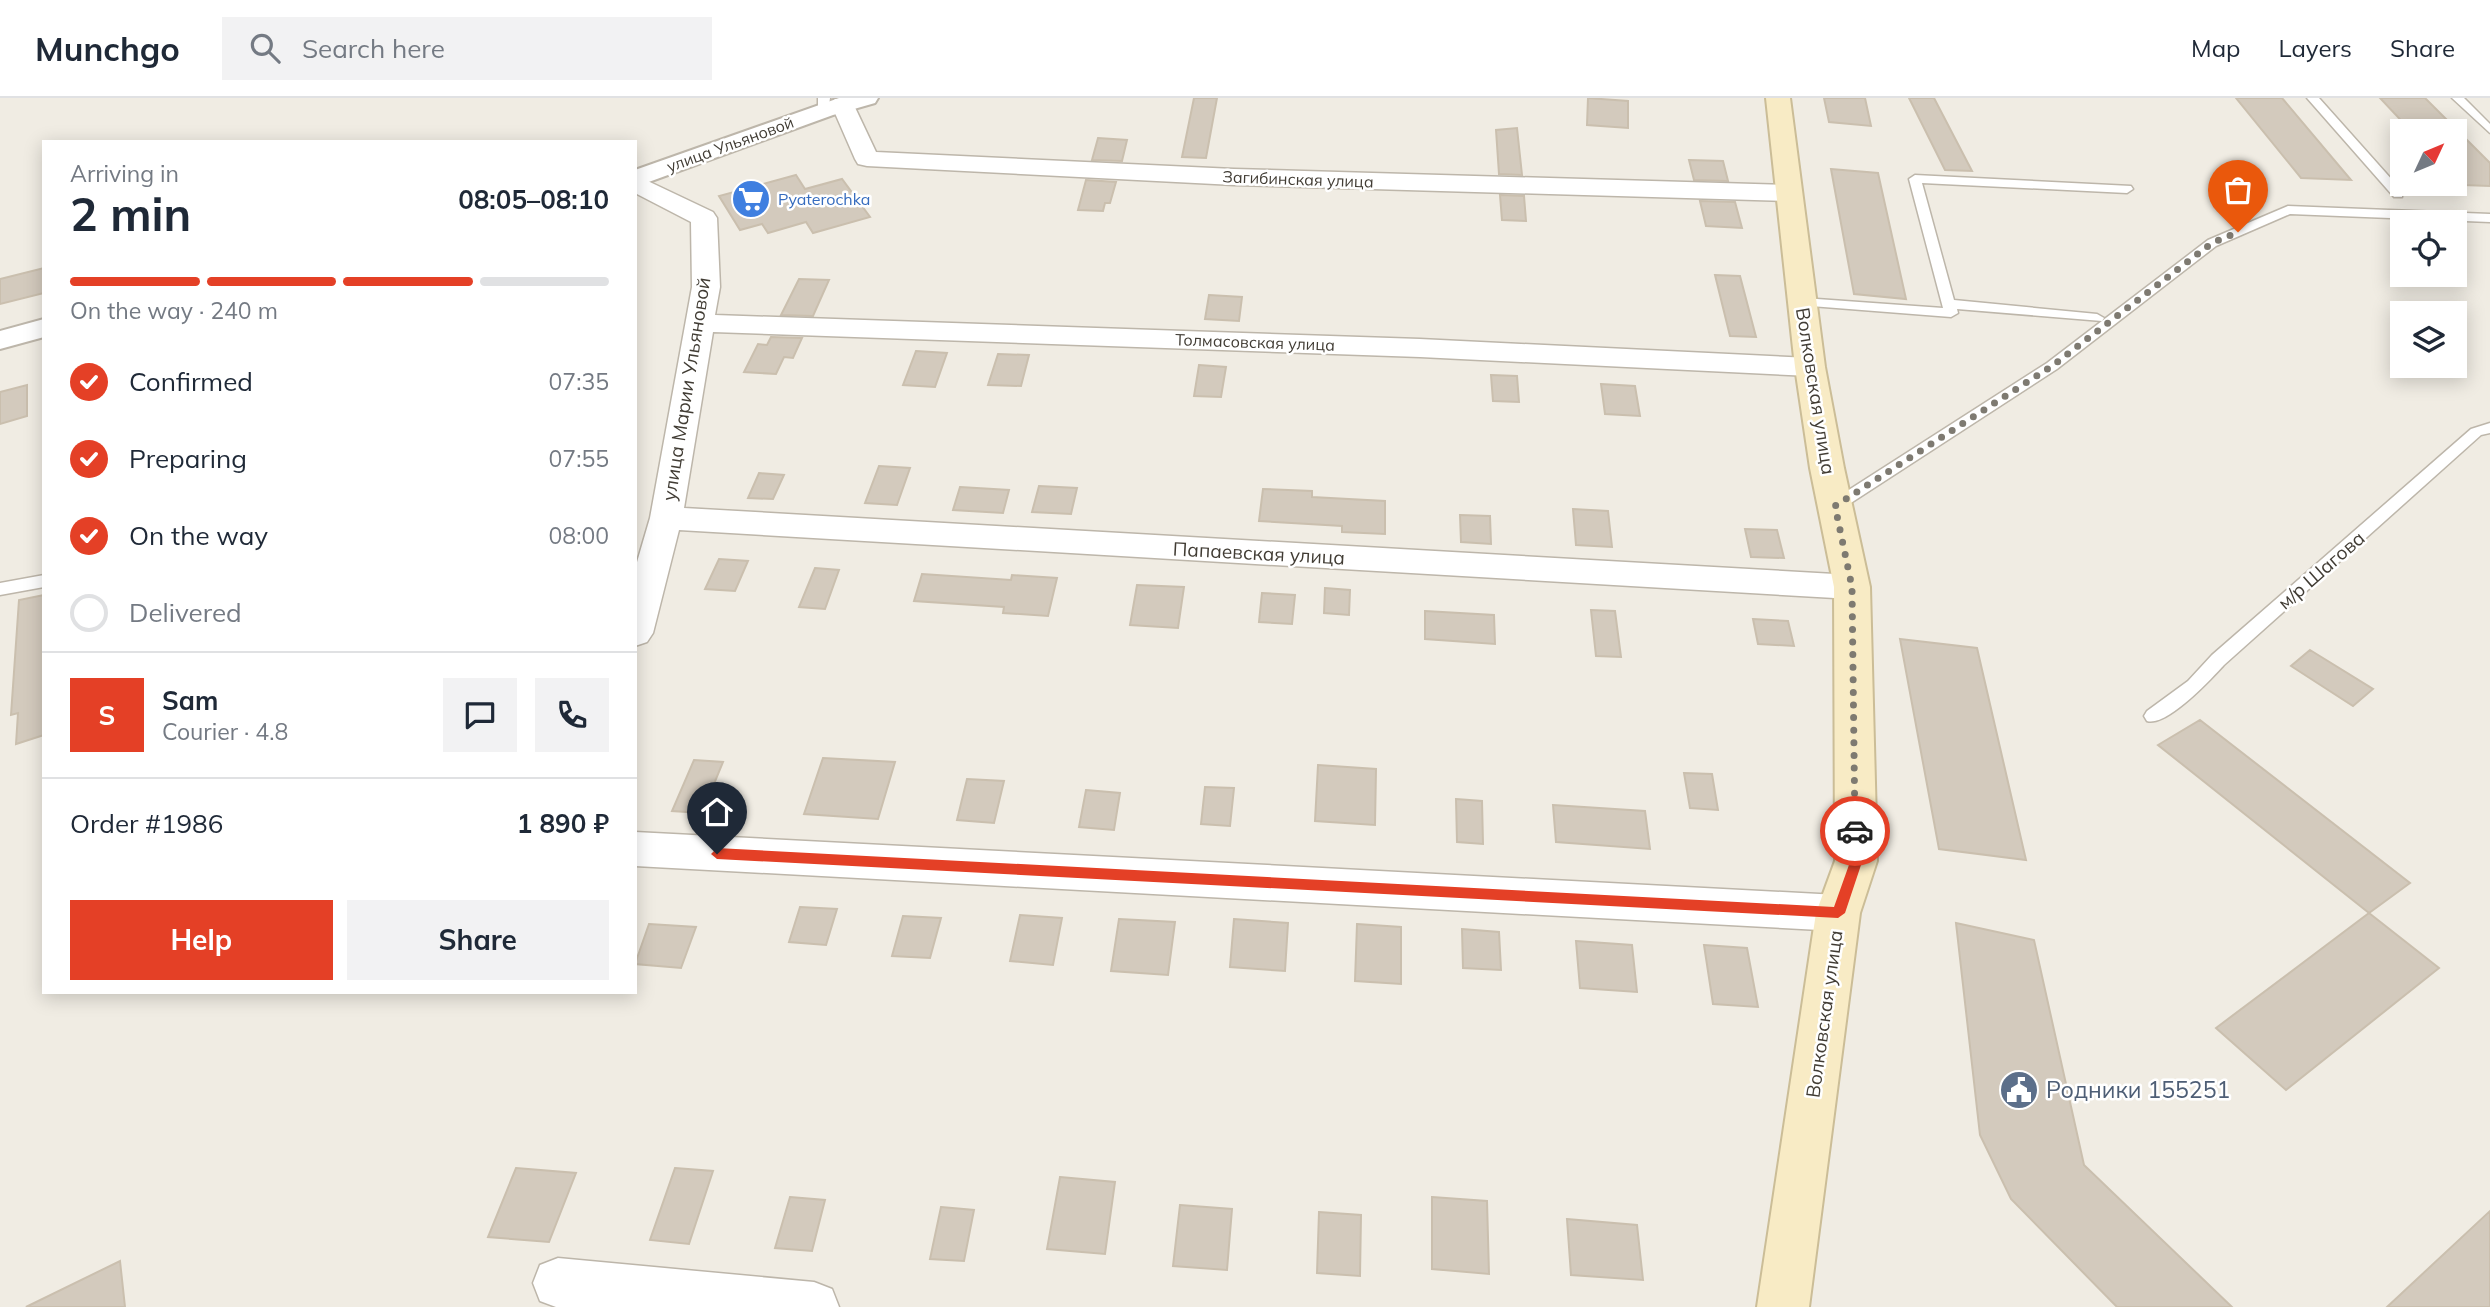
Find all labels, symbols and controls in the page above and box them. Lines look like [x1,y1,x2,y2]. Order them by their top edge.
search box [222,17,712,80]
text: Munchgo [35,28,180,69]
icon: search [246,29,284,67]
text: Search here [302,32,445,65]
text: Map [2191,33,2240,63]
text: Layers [2278,33,2352,63]
text: Share [2390,33,2455,63]
street label: улица Ульяновой [664,112,796,176]
north arrow [2390,119,2468,196]
map controls [2390,119,2467,378]
text: Arriving in [70,159,179,188]
pin [2208,160,2268,232]
street label: Загибинская улица [1222,166,1374,192]
icon: bag [2219,171,2257,209]
supermarket icon: Pyaterochka [730,178,772,220]
text: 08:05–08:10 [458,183,609,216]
text: 2 min [70,185,191,243]
place label: Pyaterochka [778,189,870,209]
button: locate [2390,210,2467,287]
street label: улица Марии Ульяновой [656,276,716,502]
text: On the way · 240 m [70,296,278,325]
button: layers [2390,301,2467,378]
street label: Волковская улица [1791,306,1841,476]
street label: Толмасовская улица [1175,329,1335,355]
icon: check [70,363,108,401]
text: Confirmed [129,365,253,398]
text: 07:35 [549,367,609,396]
icon: check [70,440,108,478]
text: Preparing [129,442,247,475]
text: 07:55 [549,444,609,473]
icon: check [70,517,108,555]
text: On the way [129,519,268,552]
text: 08:00 [549,521,609,550]
street label: м/р Шагова [2273,526,2369,614]
street label: Папаевская улица [1172,537,1346,569]
text: Delivered [129,596,242,629]
button: chat [443,678,517,752]
button: phone [535,678,609,752]
text: Sam [162,684,218,717]
text: S [99,699,115,732]
text: Courier · 4.8 [162,717,288,746]
pin [687,782,747,854]
icon: home [698,793,736,831]
courier [1820,796,1890,866]
text: Order #1986 [70,807,223,840]
text: 1 890 ₽ [517,807,609,840]
icon: car [1836,812,1874,850]
button: Help [70,900,333,980]
button: Share [347,900,609,980]
street label: Волковская улица [1800,929,1848,1099]
public building icon: Родники 155251 [1998,1069,2040,1111]
place label: Родники 155251 [2046,1075,2230,1104]

